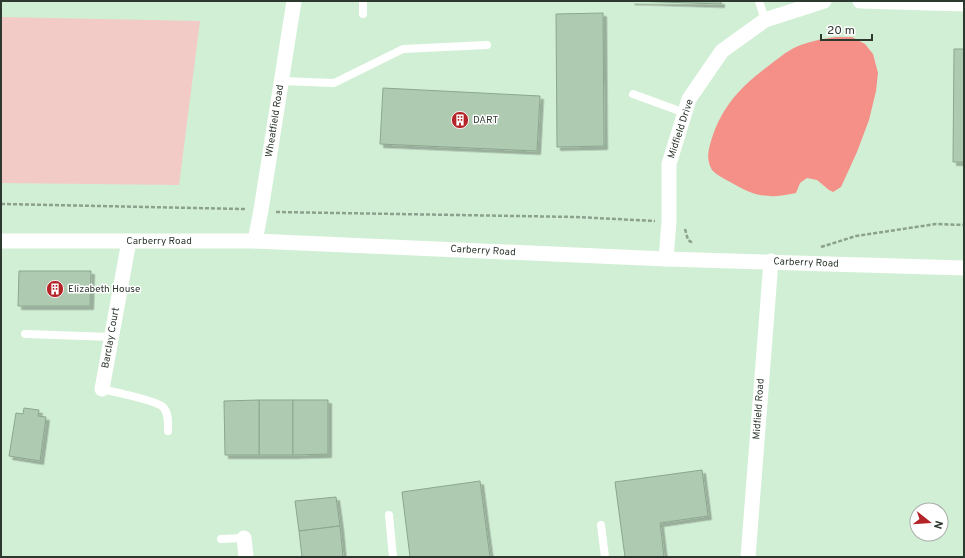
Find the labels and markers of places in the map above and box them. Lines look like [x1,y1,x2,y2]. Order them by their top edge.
building icon: DART [450,110,470,130]
place label: DART [473,114,498,127]
building icon: Elizabeth House [45,279,65,299]
place label: Elizabeth House [68,283,140,296]

